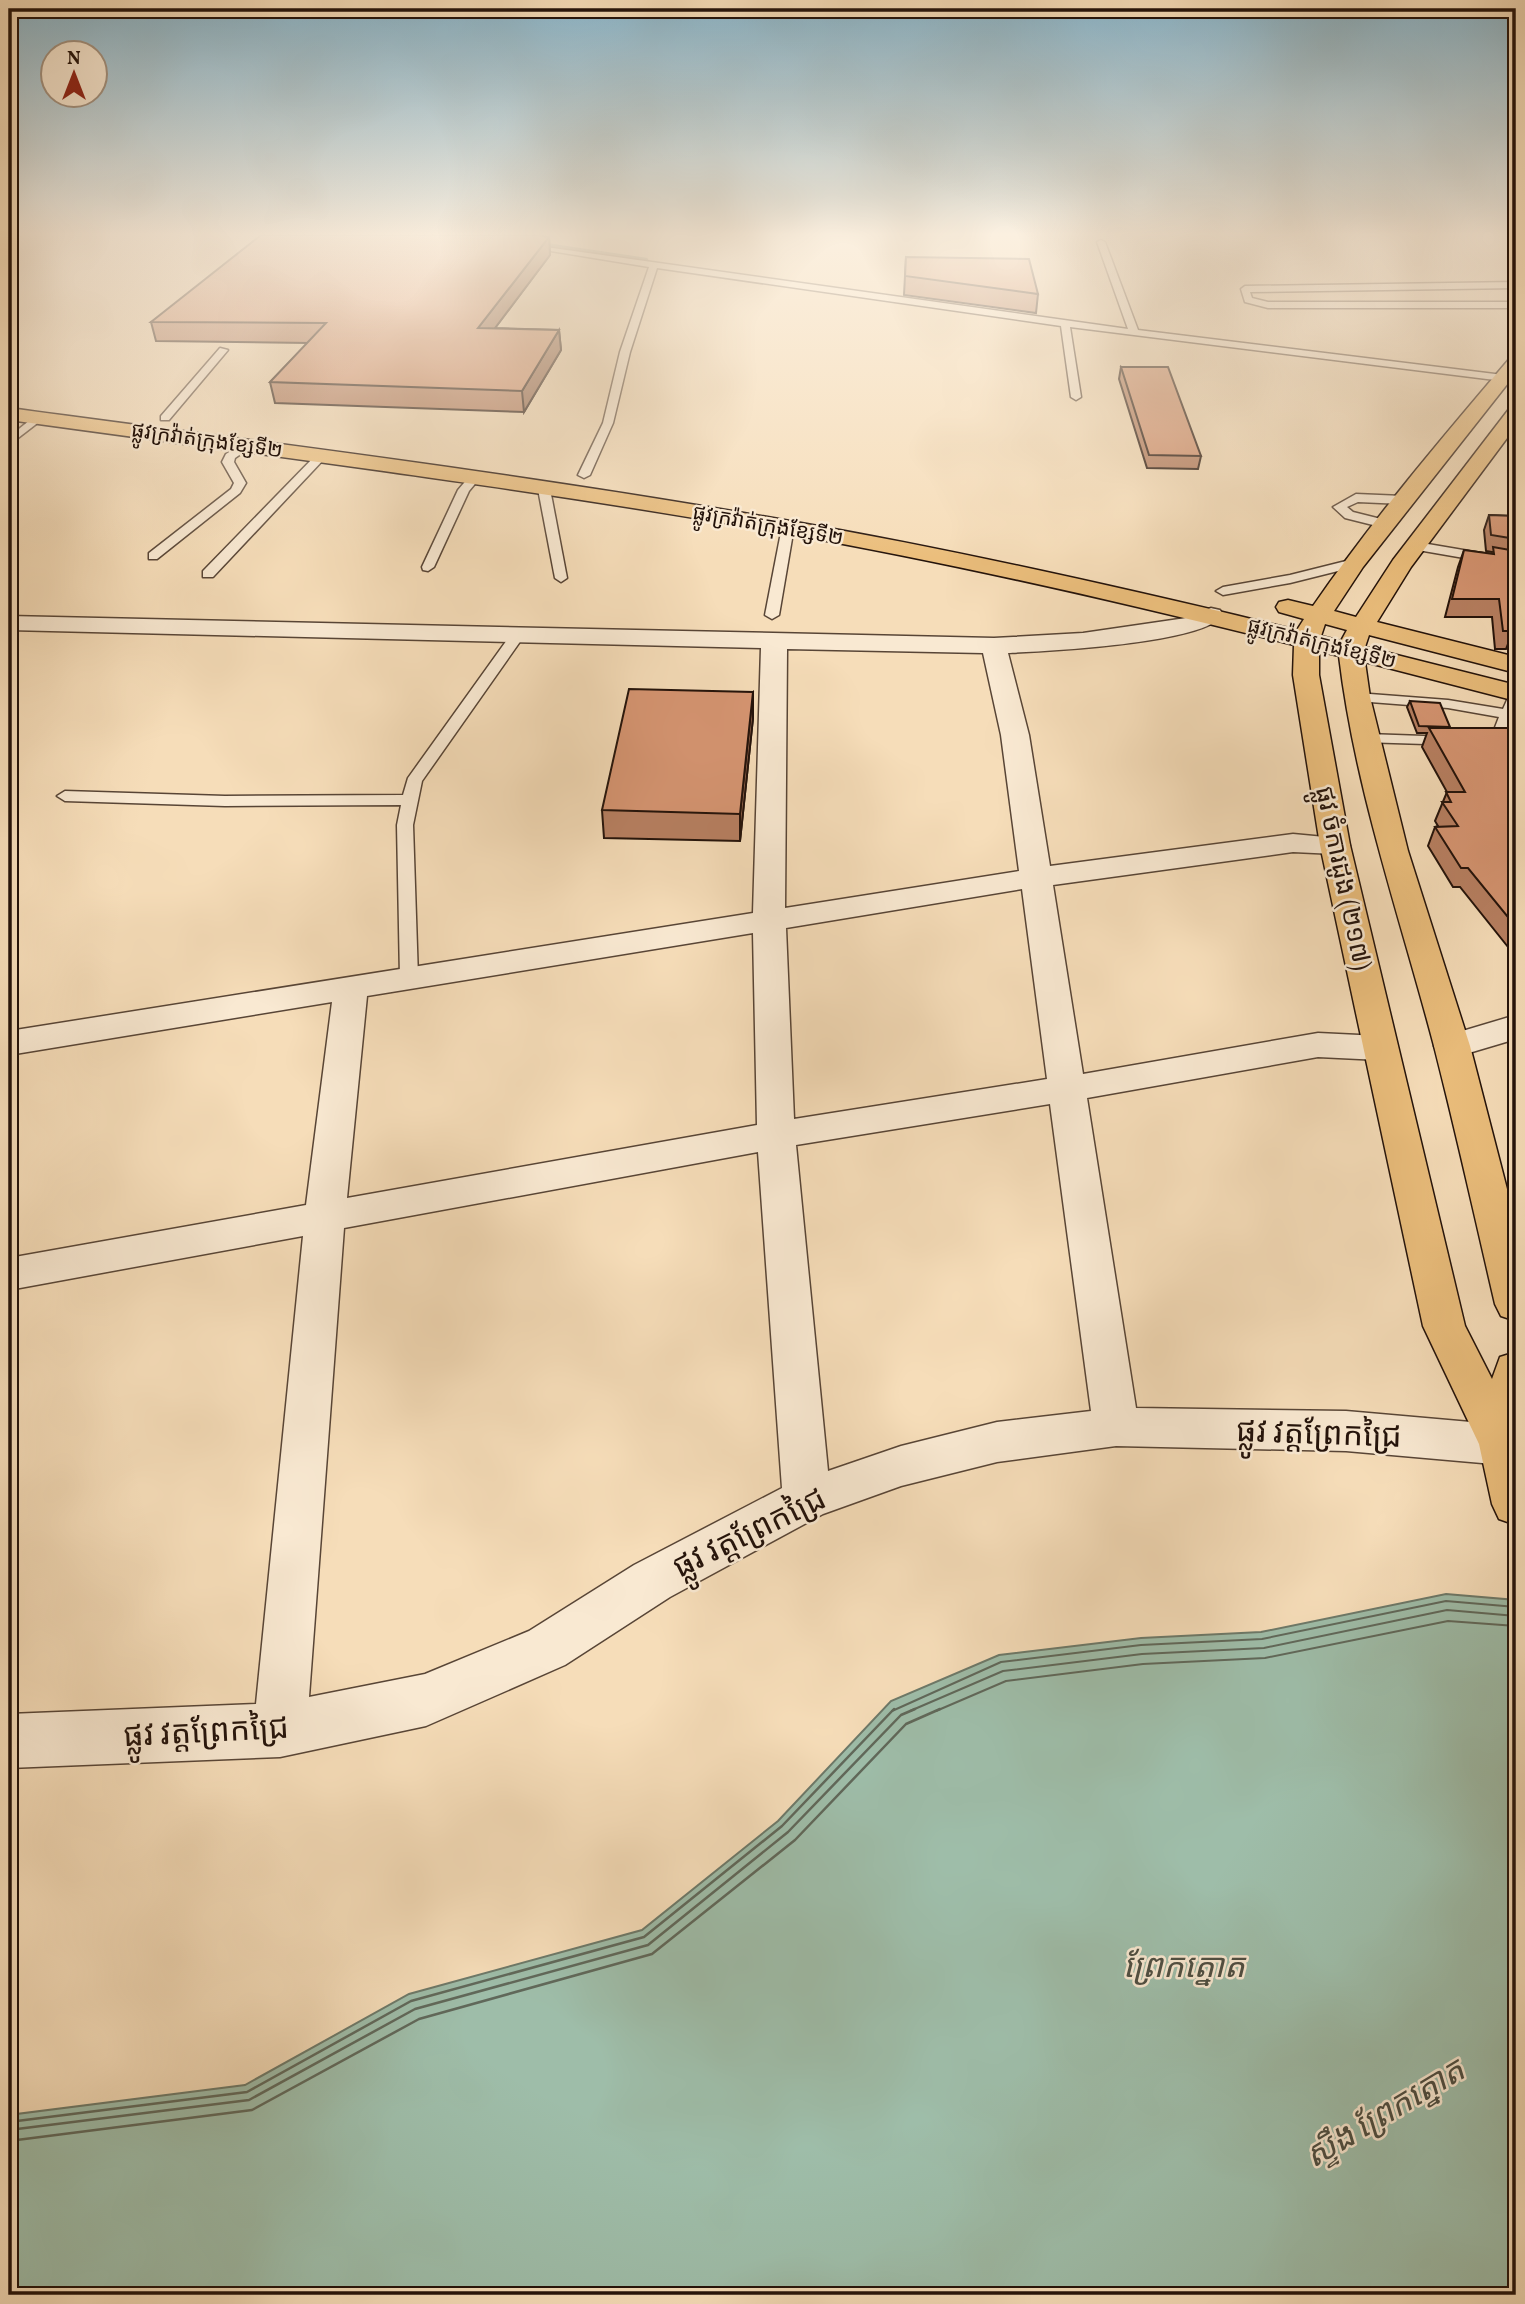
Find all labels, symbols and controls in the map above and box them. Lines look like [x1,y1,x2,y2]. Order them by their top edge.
north arrow [38,38,108,108]
text: N [67,46,81,72]
street label: ផ្លូវក្រវ៉ាត់ក្រុងខ្សែទី២ [129,417,284,470]
street label: ផ្លូវក្រវ៉ាត់ក្រុងខ្សែទី២ [690,499,845,557]
street label: ផ្លូវក្រវ៉ាត់ក្រុងខ្សែទី២ [1243,612,1399,680]
street label: ផ្លូវ ចំការដូង (២១៧) [1301,783,1379,975]
street label: ផ្លូវ វត្តព្រែកជ្រៃ [1235,1411,1402,1464]
street label: ផ្លូវ វត្តព្រែកជ្រៃ [666,1479,836,1594]
street label: ផ្លូវ វត្តព្រែកជ្រៃ [122,1708,290,1764]
water label: ព្រែកត្នោត [1123,1946,1247,1992]
water label: ស្ទឹង ព្រែកត្នោត [1297,2048,1477,2181]

